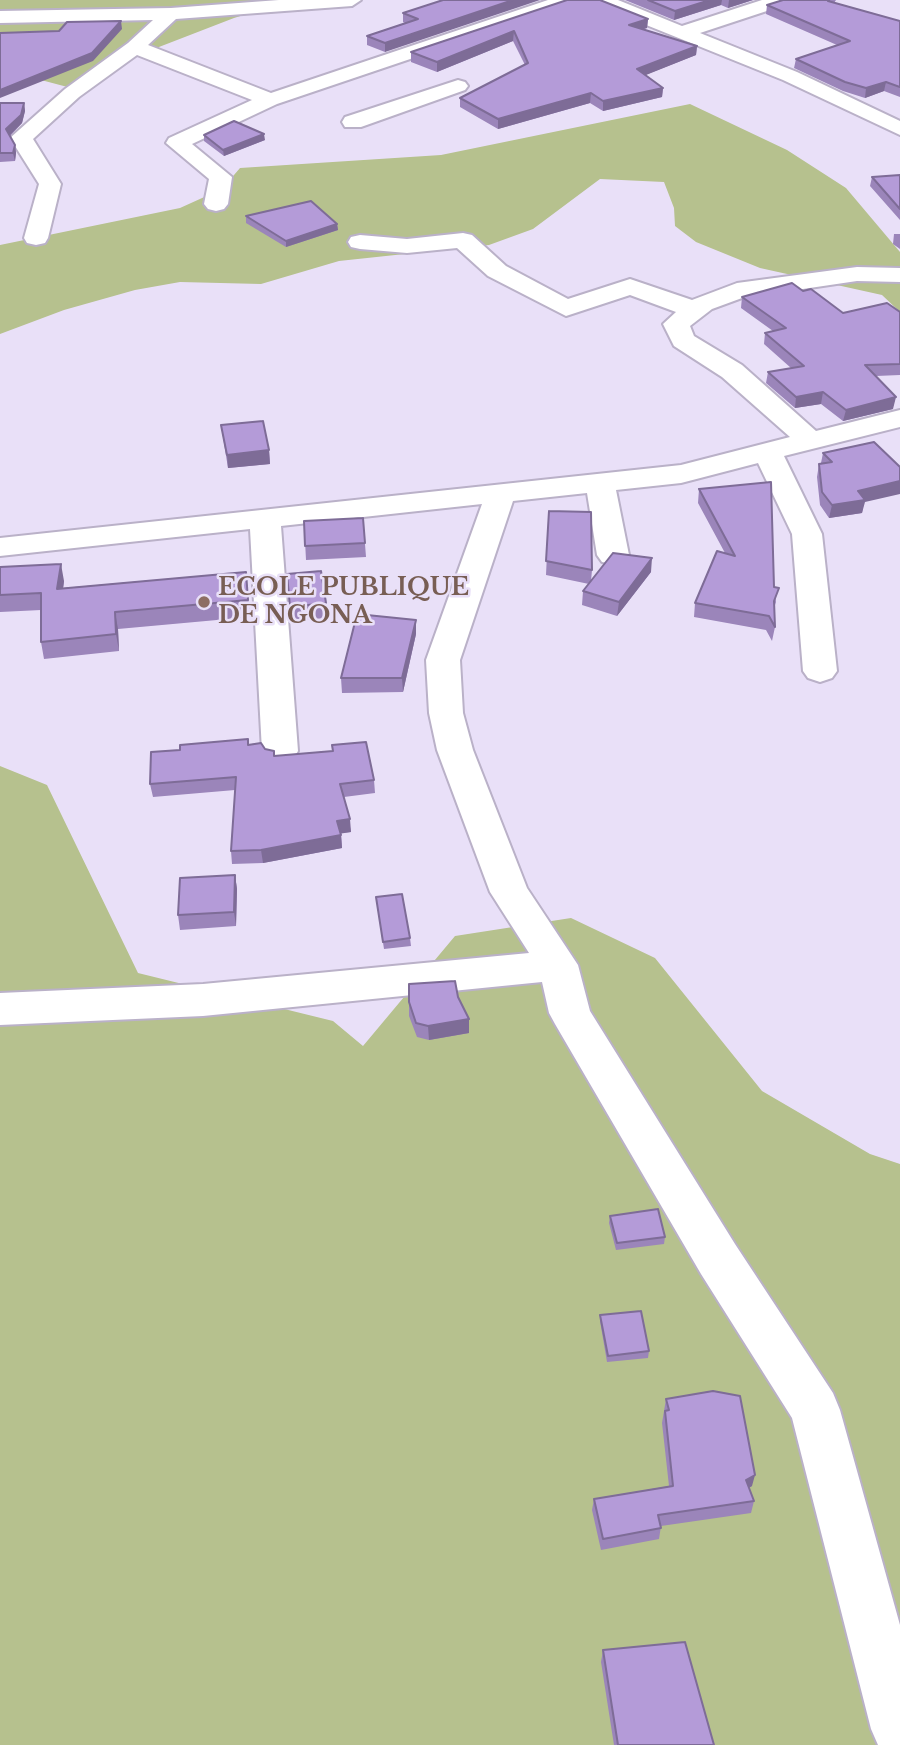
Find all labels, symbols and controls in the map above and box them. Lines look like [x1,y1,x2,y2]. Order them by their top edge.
place label: ECOLE PUBLIQUE DE NGONA [218,574,469,630]
marker: ECOLE PUBLIQUE DE NGONA [196,594,212,610]

